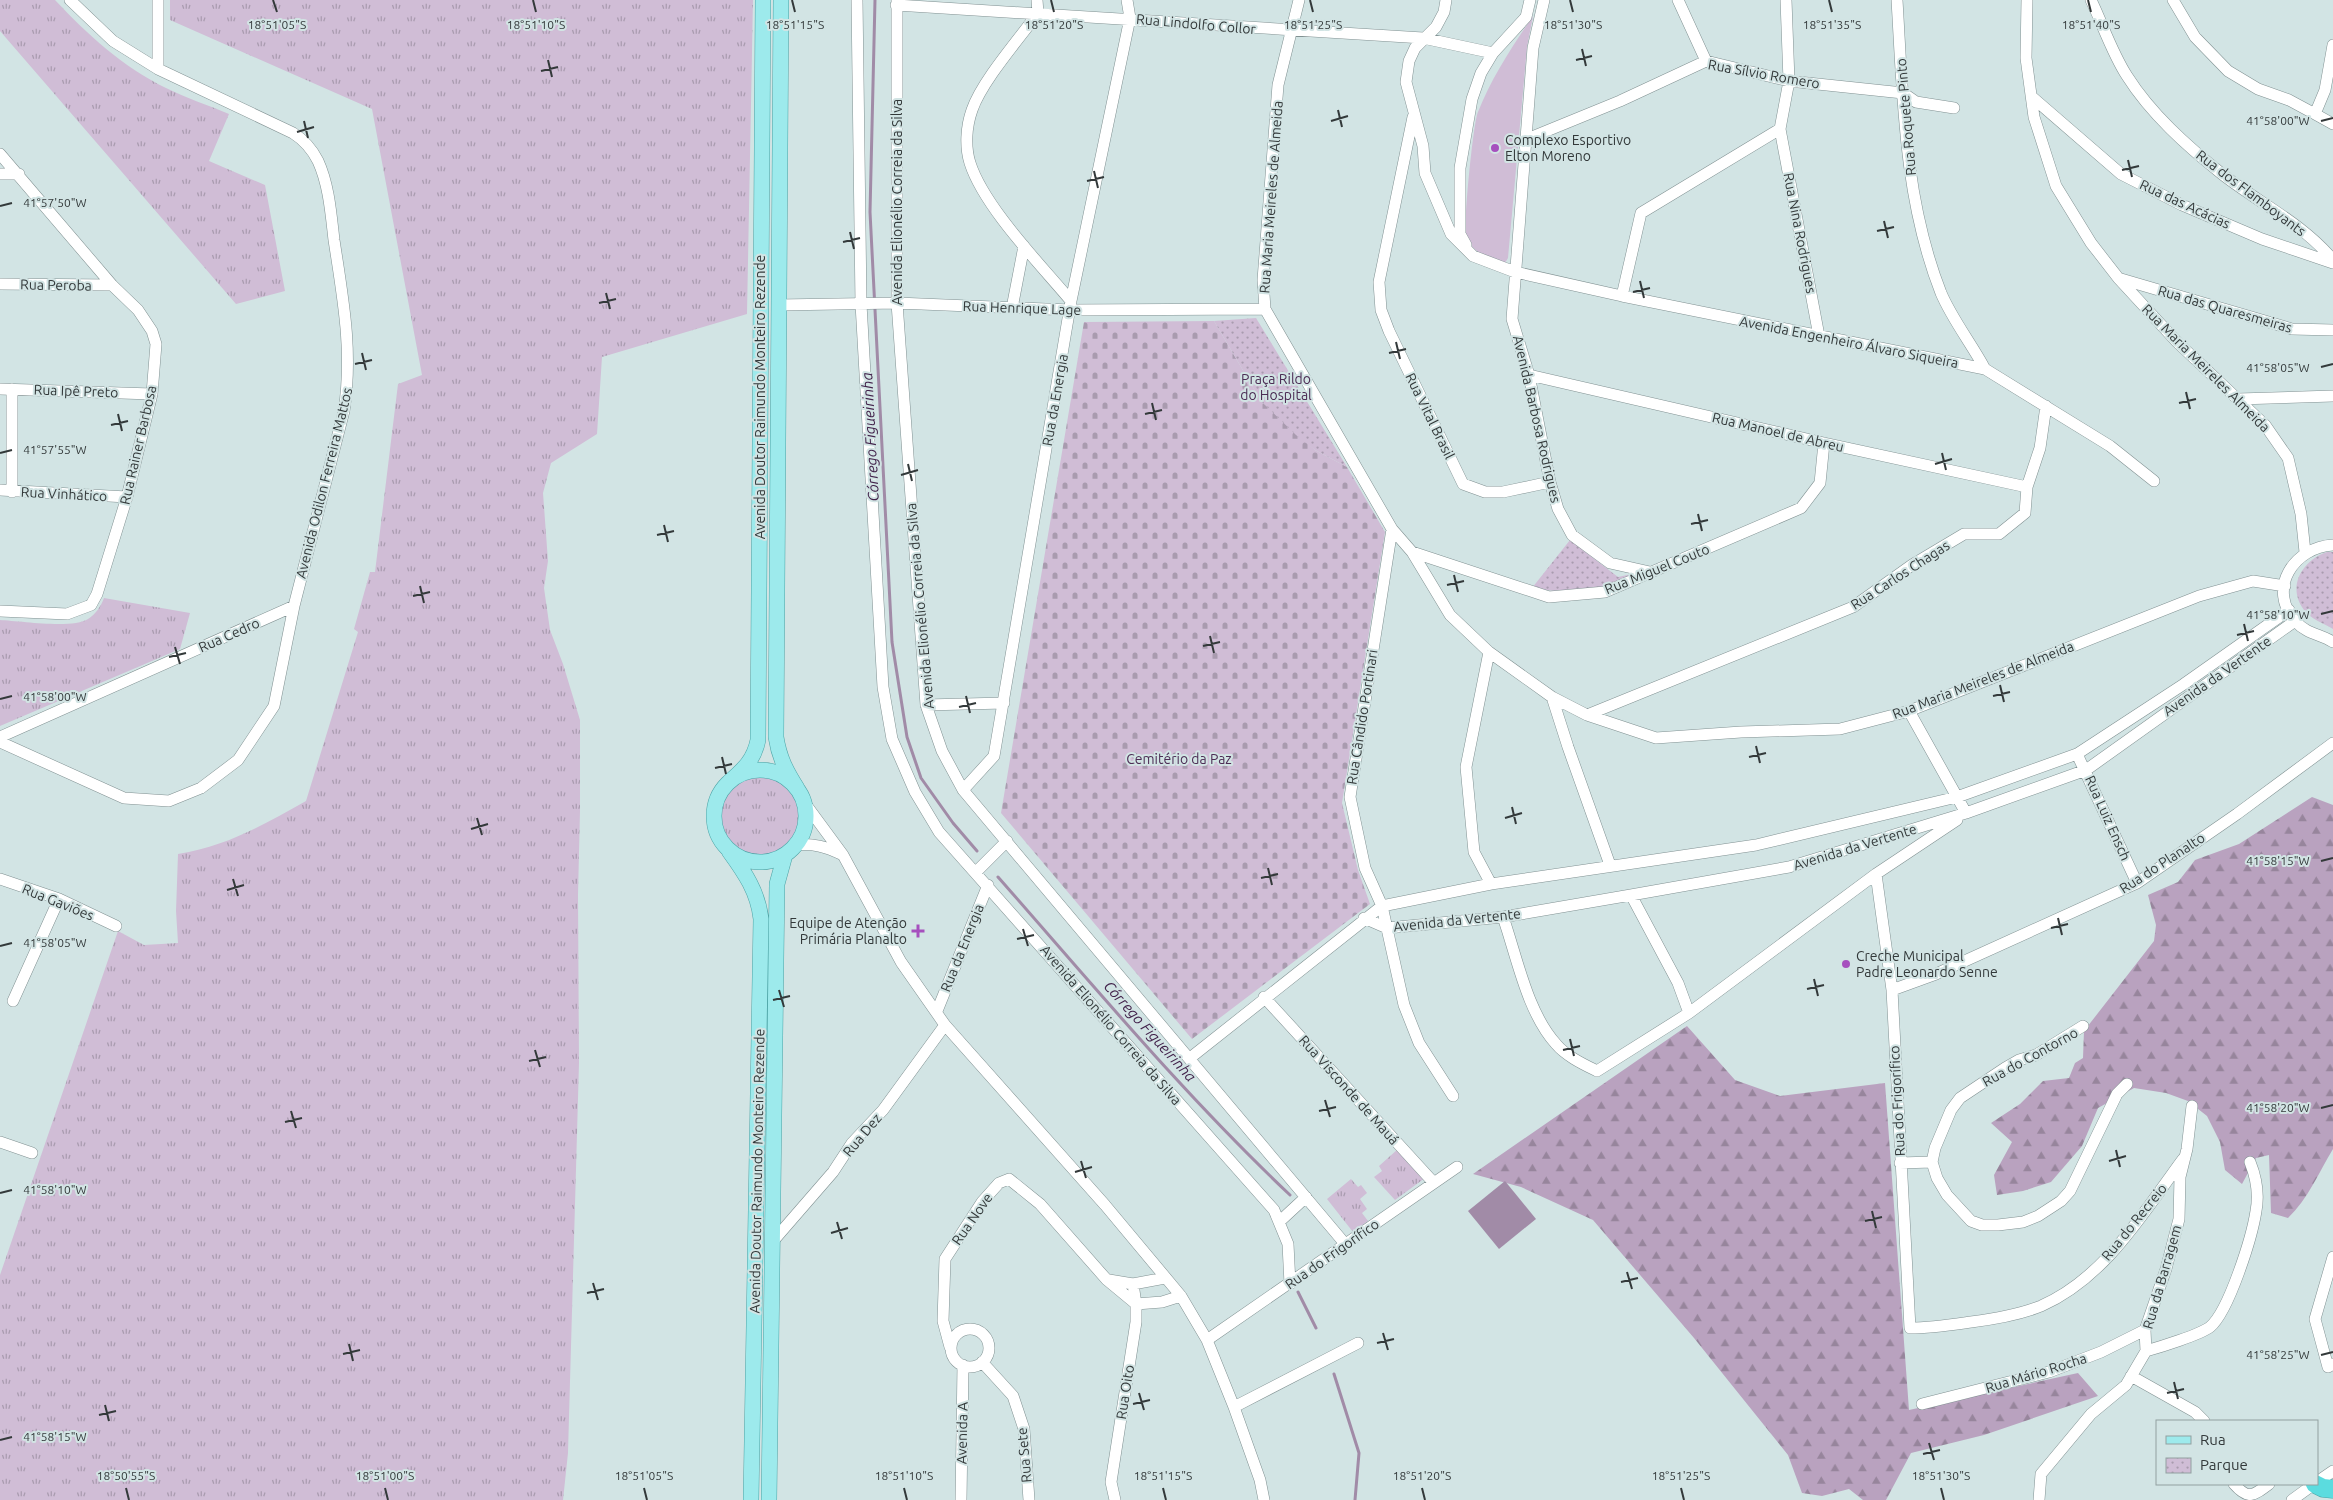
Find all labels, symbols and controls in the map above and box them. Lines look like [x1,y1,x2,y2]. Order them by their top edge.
street label: Rua Lindolfo Collor [1136,11,1257,37]
text: 18°51'05"S [248,18,306,31]
text: 18°51'10"S [507,18,565,31]
text: 18°51'15"S [766,18,824,31]
text: 18°51'20"S [1025,18,1083,31]
text: 18°51'25"S [1284,18,1342,31]
text: 18°51'30"S [1544,18,1602,31]
text: 18°51'35"S [1803,18,1861,31]
text: 18°51'40"S [2062,18,2120,31]
street label: Rua Sílvio Romero [1707,56,1821,92]
street label: Rua Roquete Pinto [1893,58,1919,176]
street label: Avenida Elionélio Correia da Silva [889,99,905,305]
street label: Rua Maria Meireles de Almeida [1256,100,1286,294]
text: 41°58'00"W [2246,114,2310,127]
place label: Complexo Esportivo Elton Moreno [1505,132,1631,164]
marker: Complexo Esportivo Elton Moreno [1489,142,1501,154]
street label: Rua dos Flamboyants [2193,147,2309,239]
street label: Rua Nina Rodrigues [1780,171,1820,295]
street label: Rua das Acácias [2137,176,2233,232]
text: 41°57'50"W [23,196,87,209]
street label: Avenida Doutor Raimundo Monteiro Rezende [752,255,768,539]
street label: Rua Peroba [20,276,92,294]
street label: Rua das Quaresmeiras [2156,282,2294,336]
street label: Rua Henrique Lage [962,298,1082,318]
street label: Rua Maria Meireles Almeida [2139,301,2273,435]
street label: Avenida Engenheiro Álvaro Siqueira [1738,312,1960,371]
street label: Avenida Barbosa Rodrigues [1510,334,1564,504]
street label: Rua da Energia [1039,353,1071,447]
text: 41°58'05"W [2246,361,2310,374]
street label: Rua Vital Brasil [1402,370,1458,462]
park label: Praça Rildo do Hospital [1240,371,1312,403]
water label: Córrego Figueirinha [858,372,882,502]
street label: Rua Ipê Preto [33,382,119,400]
street label: Rua Rainer Barbosa [117,384,159,506]
street label: Avenida Odilon Ferreira Mattos [293,386,355,580]
street label: Rua Manoel de Abreu [1711,409,1845,455]
text: 41°57'55"W [23,443,87,456]
street label: Rua Vinhático [20,484,108,504]
street label: Avenida Elionélio Correia da Silva [903,502,937,710]
street label: Rua Carlos Chagas [1848,537,1952,613]
street label: Rua Miguel Couto [1602,541,1712,597]
text: 41°58'10"W [2246,608,2310,621]
street label: Rua Cedro [196,614,262,656]
street label: Avenida da Vertente [2160,633,2274,719]
street label: Rua Maria Meireles de Almeida [1890,638,2076,722]
street label: Rua Cândido Portinari [1343,648,1381,786]
text: 41°58'00"W [23,690,87,703]
park label: Cemitério da Paz [1126,751,1232,767]
street label: Rua Luiz Ensch [2082,773,2134,863]
street label: Avenida da Vertente [1792,821,1918,873]
street label: Rua do Planalto [2116,829,2208,897]
text: 41°58'15"W [2246,854,2310,867]
street label: Rua Gaviões [20,880,96,924]
street label: Rua da Energia [937,902,987,994]
street label: Avenida da Vertente [1393,905,1521,935]
place label: Equipe de Atenção Primária Planalto [789,915,907,947]
marker: Equipe de Atenção Primária Planalto [911,924,925,938]
text: 41°58'05"W [23,936,87,949]
street label: Avenida Elionélio Correia da Silva [1037,942,1185,1108]
place label: Creche Municipal Padre Leonardo Senne [1856,948,1998,980]
marker: Creche Municipal Padre Leonardo Senne [1840,958,1852,970]
water label: Córrego Figueirinha [1100,977,1200,1085]
street label: Rua do Contorno [1979,1024,2081,1090]
street label: Avenida Doutor Raimundo Monteiro Rezende [747,1029,767,1313]
street label: Rua Visconde de Mauá [1296,1032,1402,1148]
street label: Rua do Frigorífico [1886,1045,1908,1157]
text: 41°58'20"W [2246,1101,2310,1114]
street label: Rua Dez [839,1110,885,1160]
street label: Rua do Recreio [2098,1180,2170,1264]
text: 41°58'10"W [23,1183,87,1196]
street label: Rua Nove [948,1190,996,1248]
street label: Rua do Frigorífico [1282,1216,1382,1292]
street label: Rua da Barragem [2140,1223,2184,1331]
text: 41°58'25"W [2246,1348,2310,1361]
street label: Rua Mário Rocha [1983,1350,2089,1396]
street label: Rua Oito [1113,1364,1137,1420]
street label: Avenida A [953,1402,971,1464]
legend [2156,1420,2318,1485]
street label: Rua Sete [1014,1427,1034,1483]
text: 41°58'15"W [23,1430,87,1443]
text: Rua [2200,1431,2226,1448]
text: Parque [2200,1456,2248,1473]
text: 18°50'55"S [97,1469,155,1482]
text: 18°51'00"S [356,1469,414,1482]
text: 18°51'05"S [615,1469,673,1482]
text: 18°51'10"S [875,1469,933,1482]
text: 18°51'15"S [1134,1469,1192,1482]
text: 18°51'20"S [1393,1469,1451,1482]
text: 18°51'25"S [1652,1469,1710,1482]
text: 18°51'30"S [1912,1469,1970,1482]

